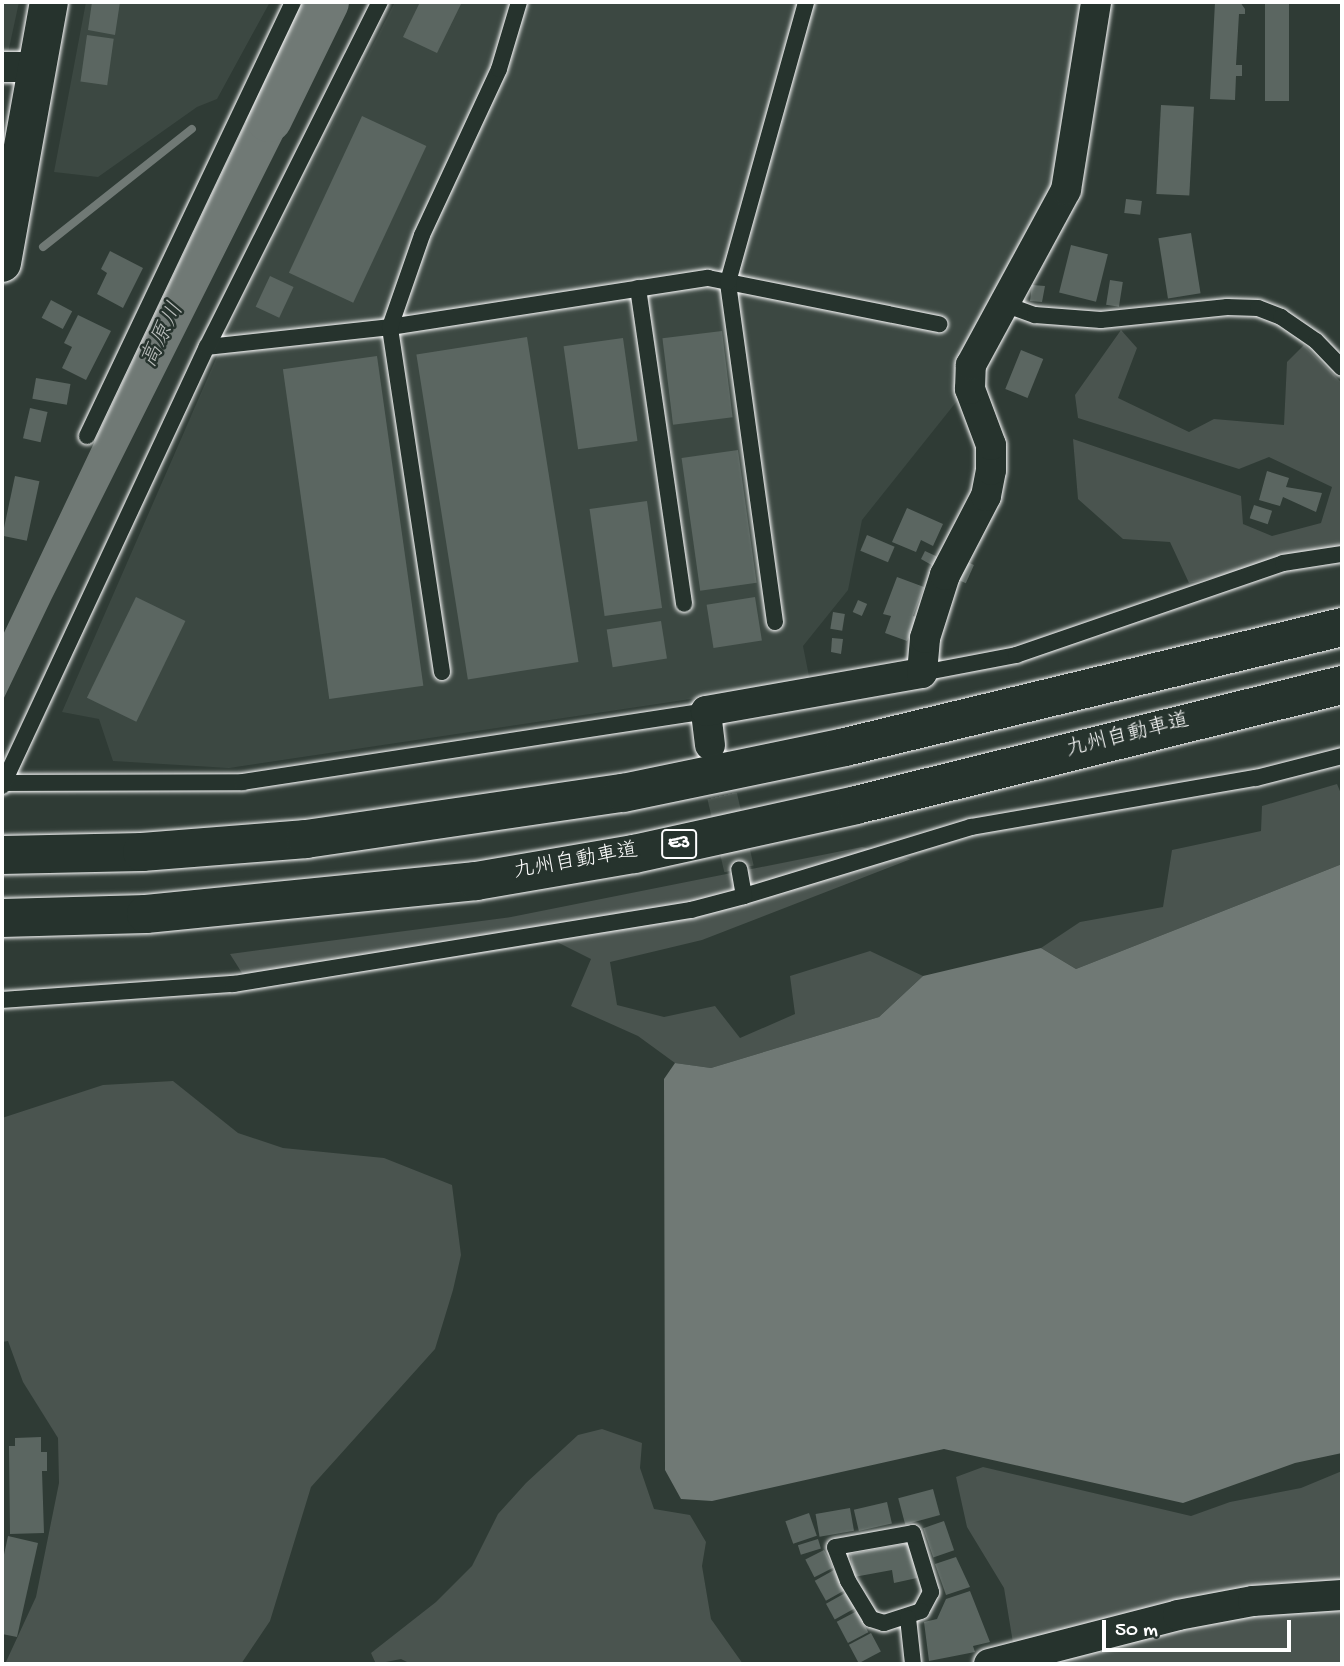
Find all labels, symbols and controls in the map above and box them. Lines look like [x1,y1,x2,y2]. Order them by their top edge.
water label: 高原川 [136,299,192,373]
street label: 九州自動車道 [1064,710,1192,764]
road number: E3 [660,828,698,860]
street label: 九州自動車道 [512,840,640,886]
scale bar [1106,1606,1295,1650]
text: 50 m [1115,1619,1158,1644]

